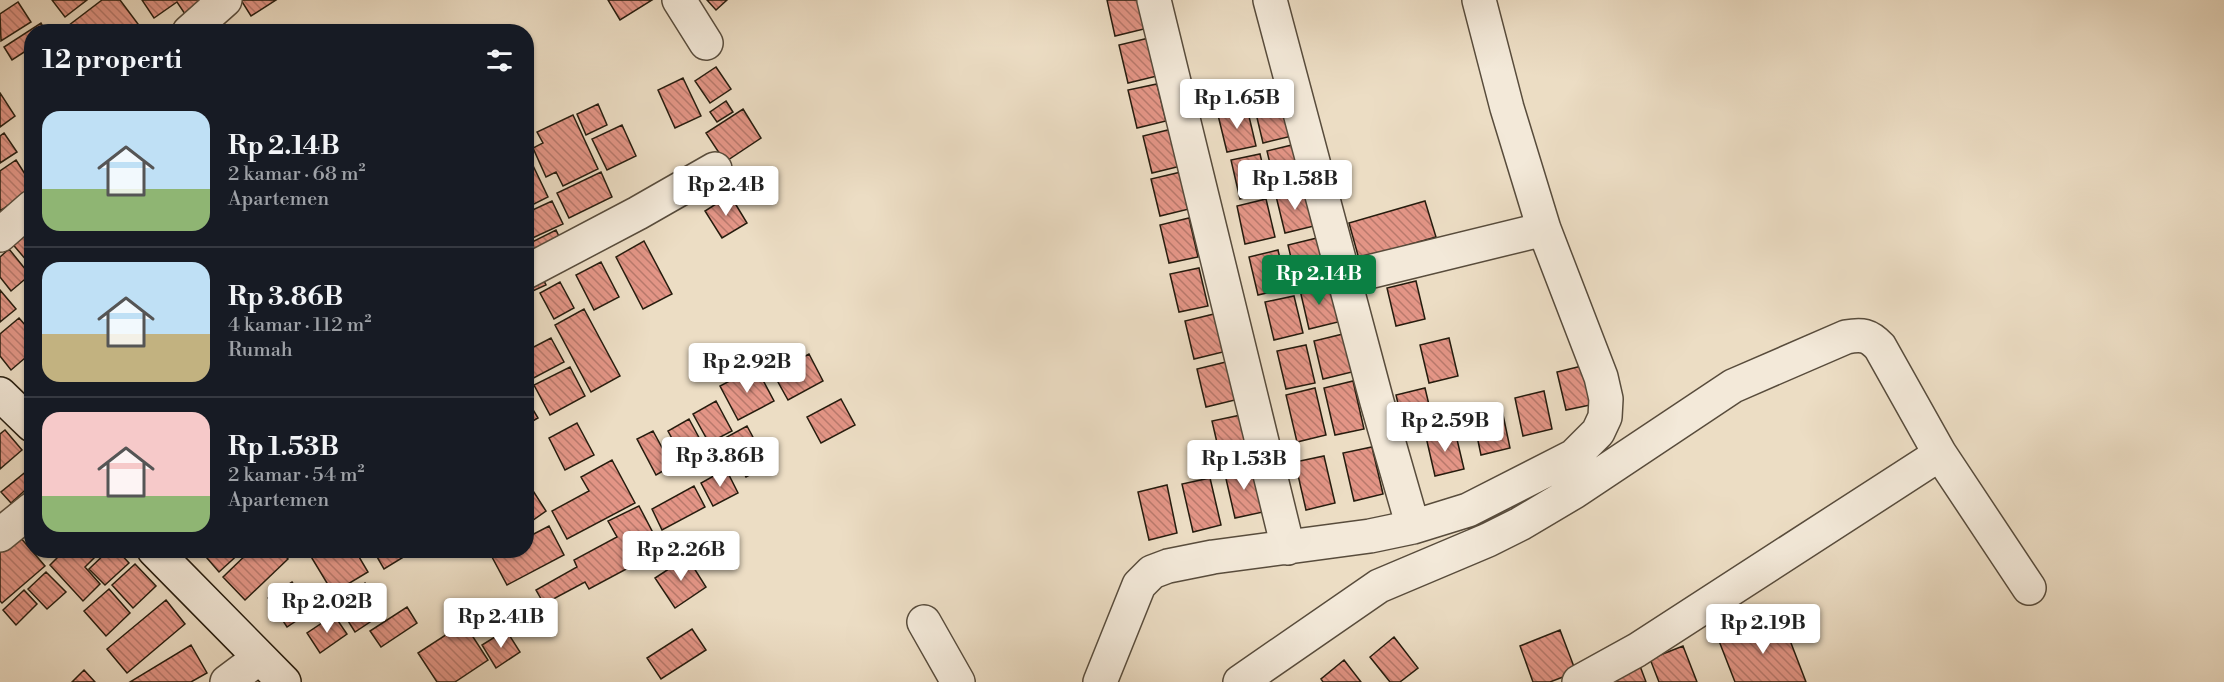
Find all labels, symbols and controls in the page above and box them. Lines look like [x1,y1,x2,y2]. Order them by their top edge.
text: 12 properti [42,44,182,76]
icon: filters [483,44,516,77]
pin: Rp 1.65B [1175,79,1299,130]
text: Rp 1.65B [1194,86,1280,111]
text: Rp 2.14B [228,130,340,162]
icon: home [90,135,162,207]
pin: Rp 1.58B [1233,160,1357,211]
text: 2 kamar · 68 m² [228,162,366,187]
pin: Rp 2.4B [671,166,781,217]
text: Rp 1.58B [1252,167,1338,192]
text: Rp 2.4B [687,173,765,198]
text: Apartemen [228,187,329,212]
pin: Rp 2.14B [1257,255,1381,306]
text: Rp 2.14B [1276,262,1362,287]
text: Rp 3.86B [228,281,343,313]
icon: home [90,286,162,358]
text: 4 kamar · 112 m² [228,313,371,338]
text: Rumah [228,338,293,363]
pin: Rp 2.92B [685,343,809,394]
text: Rp 2.92B [703,350,791,375]
pin: Rp 2.59B [1383,402,1507,453]
text: Rp 2.59B [1401,409,1489,434]
text: Rp 1.53B [228,431,339,463]
icon: home [90,436,162,508]
pin: Rp 3.86B [658,437,782,488]
pin: Rp 1.53B [1182,440,1306,491]
text: Rp 3.86B [676,444,764,469]
text: Rp 1.53B [1201,447,1287,472]
text: 2 kamar · 54 m² [228,463,365,488]
text: Apartemen [228,488,329,513]
pin: Rp 2.26B [619,531,743,582]
text: Rp 2.26B [637,538,725,563]
pin: Rp 2.02B [265,583,389,634]
text: Rp 2.02B [282,590,372,615]
pin: Rp 2.41B [439,598,563,649]
pin: Rp 2.19B [1701,604,1825,655]
text: Rp 2.41B [458,605,544,630]
text: Rp 2.19B [1720,611,1806,636]

